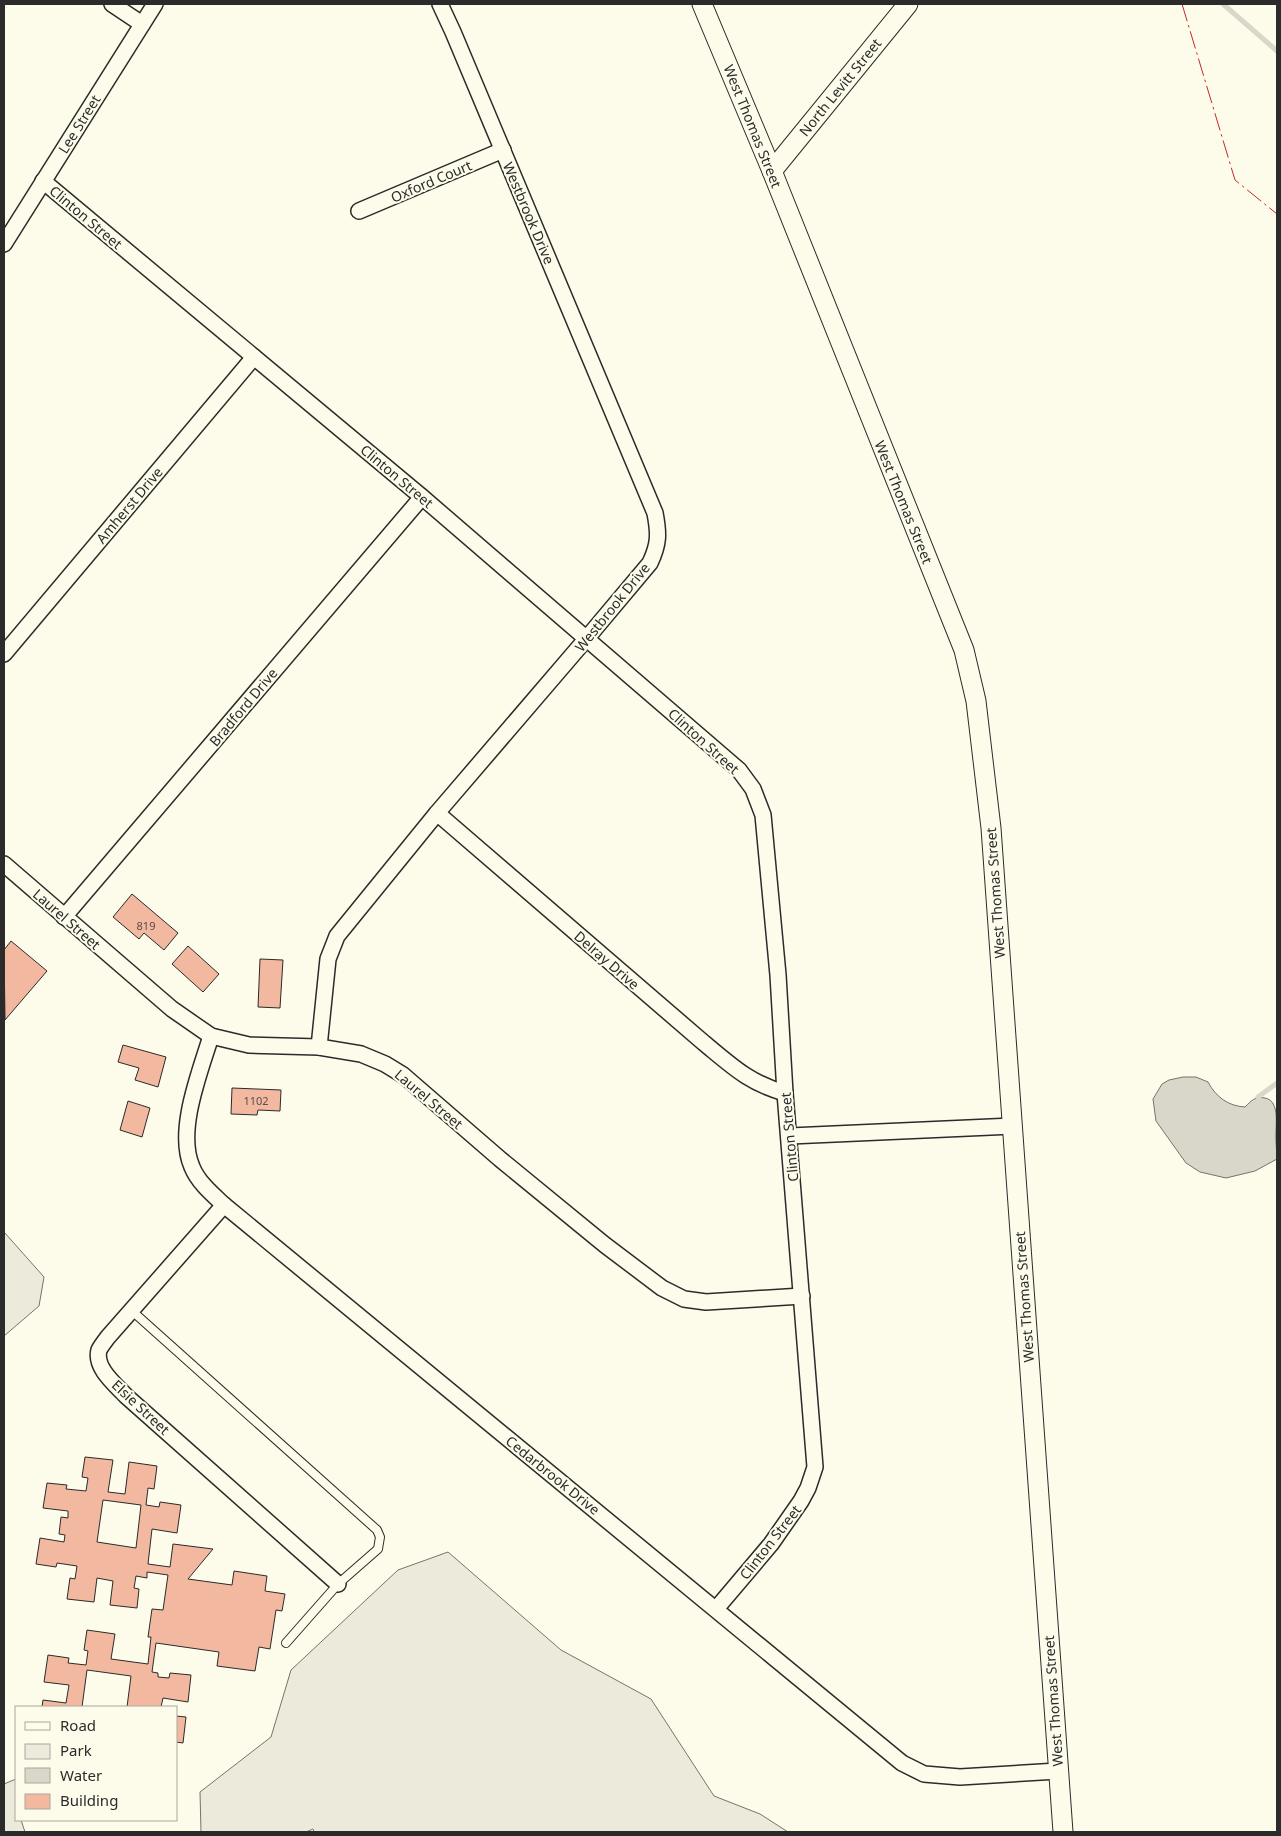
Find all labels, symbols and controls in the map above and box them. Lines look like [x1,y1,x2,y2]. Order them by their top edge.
street label: North Levitt Street [795,34,885,140]
street label: West Thomas Street [720,62,786,190]
street label: Lee Street [53,91,105,157]
street label: Oxford Court [388,155,474,207]
street label: Westbrook Drive [499,159,559,267]
street label: Clinton Street [46,181,126,253]
street label: West Thomas Street [871,438,937,566]
street label: Clinton Street [357,440,437,512]
street label: Amherst Drive [91,463,167,547]
street label: Westbrook Drive [570,559,654,655]
street label: Bradford Drive [205,664,281,750]
street label: Clinton Street [664,704,744,778]
street label: West Thomas Street [981,827,1009,959]
street label: Laurel Street [29,884,105,954]
house number: 819 [137,918,155,933]
street label: Delray Drive [570,926,644,994]
street label: Laurel Street [391,1065,467,1133]
street label: Clinton Street [776,1092,802,1182]
house number: 1102 [243,1093,269,1108]
street label: West Thomas Street [1010,1231,1038,1363]
street label: Elsie Street [108,1375,174,1439]
street label: Cedarbrook Drive [502,1431,604,1519]
street label: Clinton Street [735,1501,805,1583]
street label: West Thomas Street [1039,1635,1067,1767]
legend [15,1706,178,1821]
text: Road [60,1715,96,1735]
text: Park [60,1740,92,1760]
text: Water [60,1765,102,1785]
text: Building [60,1790,118,1810]

